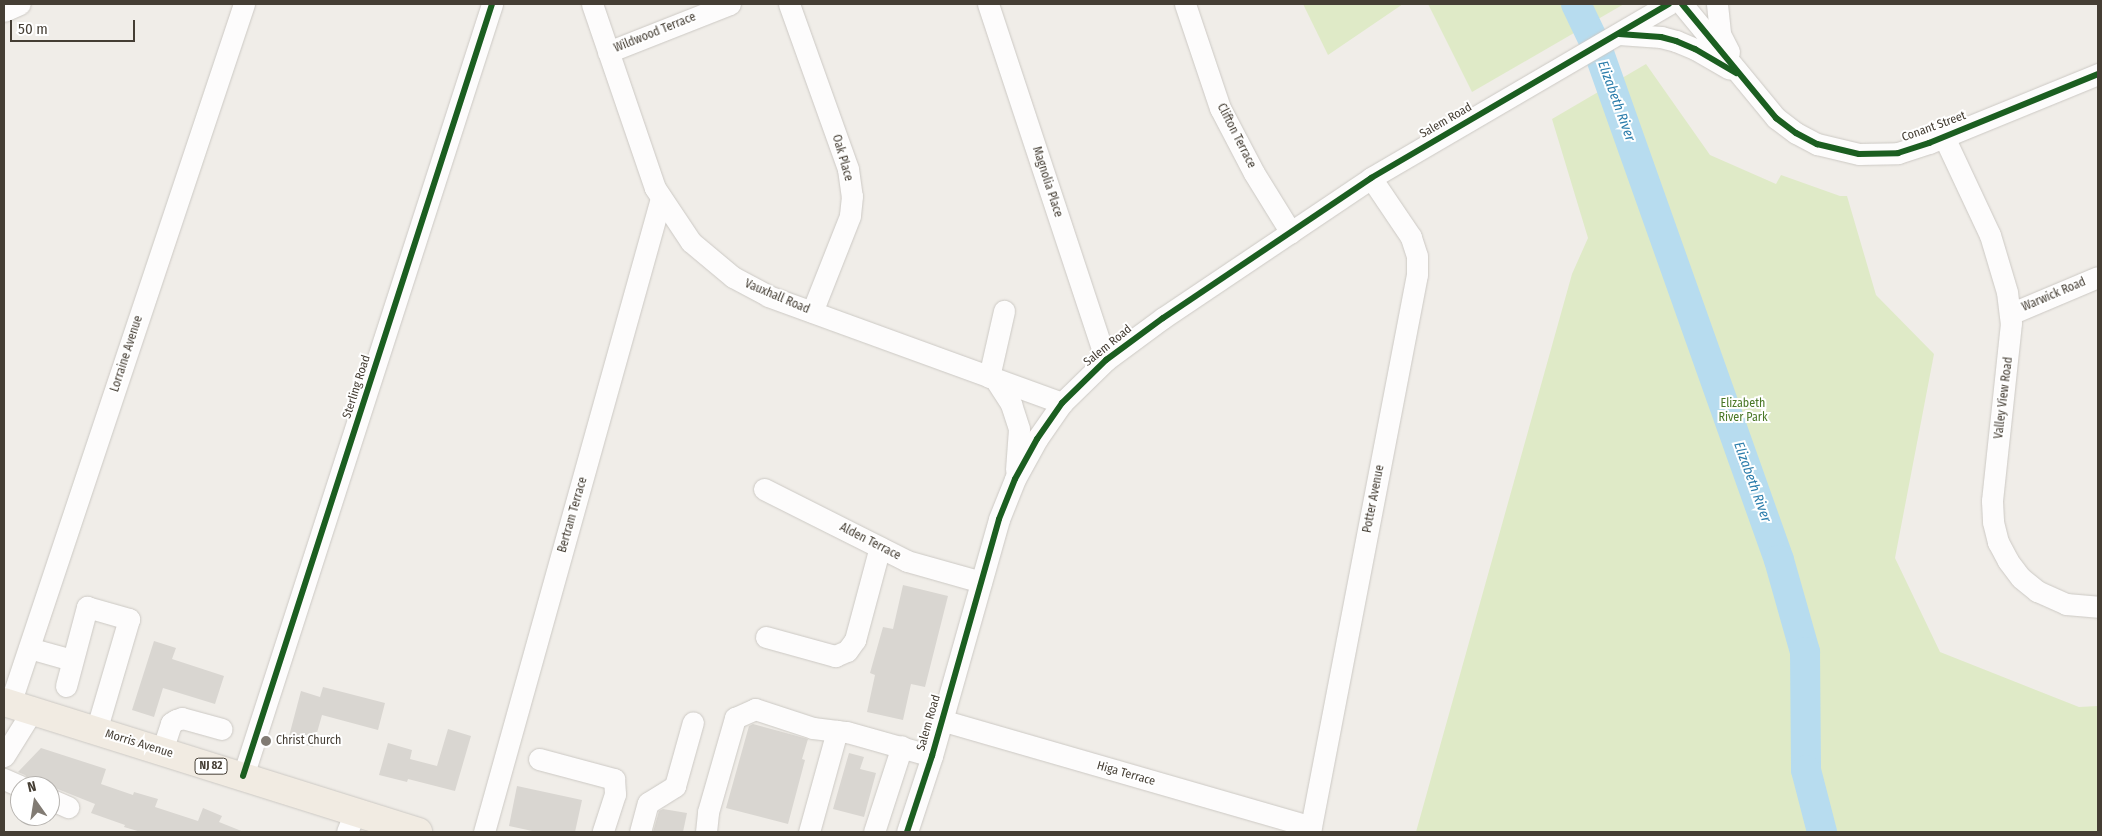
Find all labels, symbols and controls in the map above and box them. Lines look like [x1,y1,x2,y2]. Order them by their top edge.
scale bar [12,10,138,42]
street label: Wildwood Terrace [612,10,698,56]
text: 50 m [18,20,48,38]
water label: Elizabeth River [1594,59,1638,143]
street label: Salem Road [1417,100,1475,142]
street label: Clifton Terrace [1214,101,1258,171]
street label: Conant Street [1900,109,1968,145]
street label: Oak Place [829,133,855,183]
street label: Magnolia Place [1029,145,1065,219]
street label: Warwick Road [2020,275,2088,315]
street label: Vauxhall Road [742,277,812,317]
street label: Lorraine Avenue [108,314,146,394]
street label: Salem Road [1081,322,1135,370]
street label: Sterling Road [340,354,374,420]
street label: Valley View Road [1992,356,2016,440]
park label: Elizabeth River Park [1718,397,1768,425]
water label: Elizabeth River [1730,440,1774,524]
street label: Potter Avenue [1360,464,1388,534]
street label: Bertram Terrace [555,476,591,554]
street label: Alden Terrace [837,520,903,564]
street label: Salem Road [914,693,944,753]
street label: Morris Avenue [103,727,175,761]
place label: Christ Church [276,734,341,748]
marker: Christ Church [260,735,272,747]
road number: NJ 82 [194,758,228,774]
street label: Higa Terrace [1095,759,1157,789]
north arrow [10,776,60,826]
text: N [26,778,38,796]

